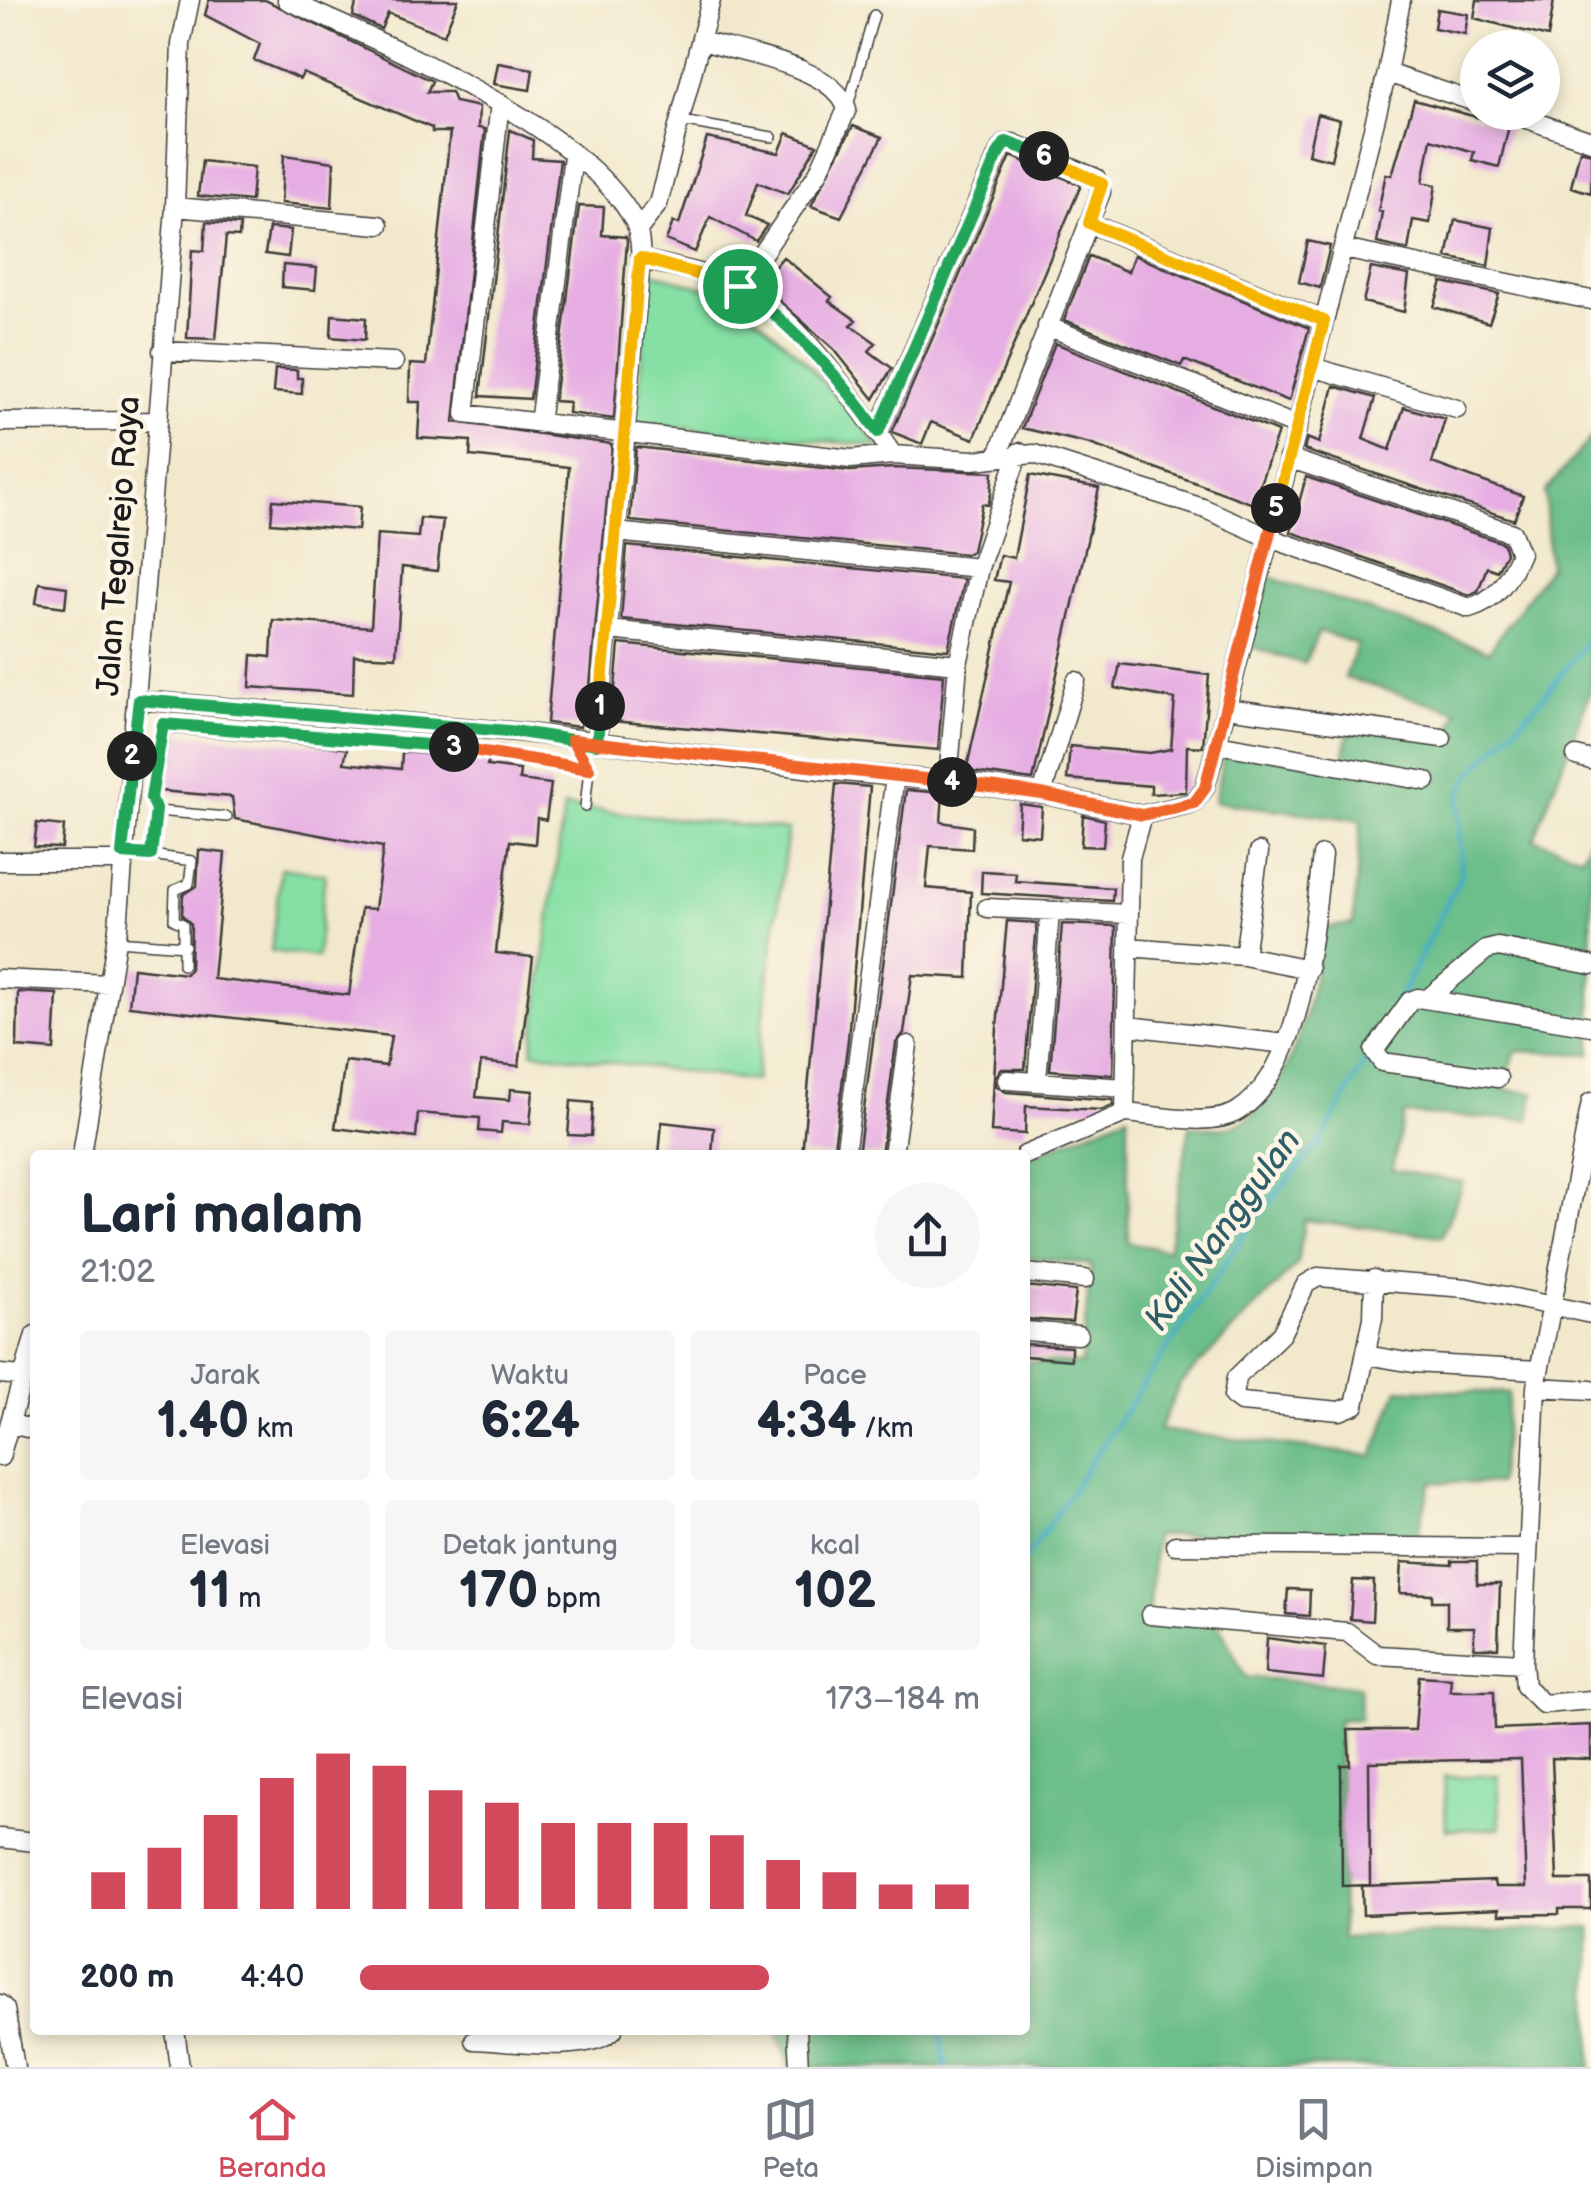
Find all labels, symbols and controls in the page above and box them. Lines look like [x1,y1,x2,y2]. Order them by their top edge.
map controls [1460,30,1560,130]
button: layers [1460,30,1560,130]
pin: 6 [1019,131,1069,181]
text: 6 [1036,139,1052,172]
pin [698,244,783,329]
icon: arrive [713,259,768,314]
street label: Jalan Tegalrejo Raya [89,395,149,697]
pin: 5 [1251,483,1301,533]
text: 5 [1268,491,1284,524]
pin: 1 [575,681,625,731]
text: 1 [594,689,606,722]
pin: 3 [429,722,479,772]
text: 3 [446,730,462,763]
pin: 2 [107,731,157,781]
text: 2 [124,739,140,772]
pin: 4 [927,757,977,807]
text: 4 [944,765,960,798]
water label: Kali Nanggulan [1135,1121,1311,1339]
text: Lari malam [80,1182,363,1249]
button: share [875,1183,980,1288]
text: 21:02 [80,1253,155,1292]
text: Jarak [190,1359,260,1392]
text: Waktu [491,1359,569,1392]
text: Pace [803,1359,867,1392]
text: 1.40 [156,1392,249,1452]
text: 6:24 [480,1392,580,1452]
text: 4:34 [756,1392,857,1452]
text: km [249,1412,294,1445]
text: /km [857,1412,914,1445]
text: Elevasi [180,1529,270,1562]
text: Detak jantung [442,1529,618,1562]
text: kcal [810,1529,860,1562]
text: 11 [189,1562,231,1622]
text: 170 [459,1562,539,1622]
text: 102 [794,1562,876,1622]
text: m [231,1582,261,1615]
text: bpm [539,1582,601,1615]
text: Elevasi [80,1680,183,1719]
text: 173–184 m [825,1680,980,1719]
text: 200 m [80,1958,174,1997]
text: 4:40 [240,1958,304,1997]
tab: Beranda [218,2092,327,2185]
tab: Peta [762,2092,819,2185]
tab: Disimpan [1255,2092,1373,2185]

